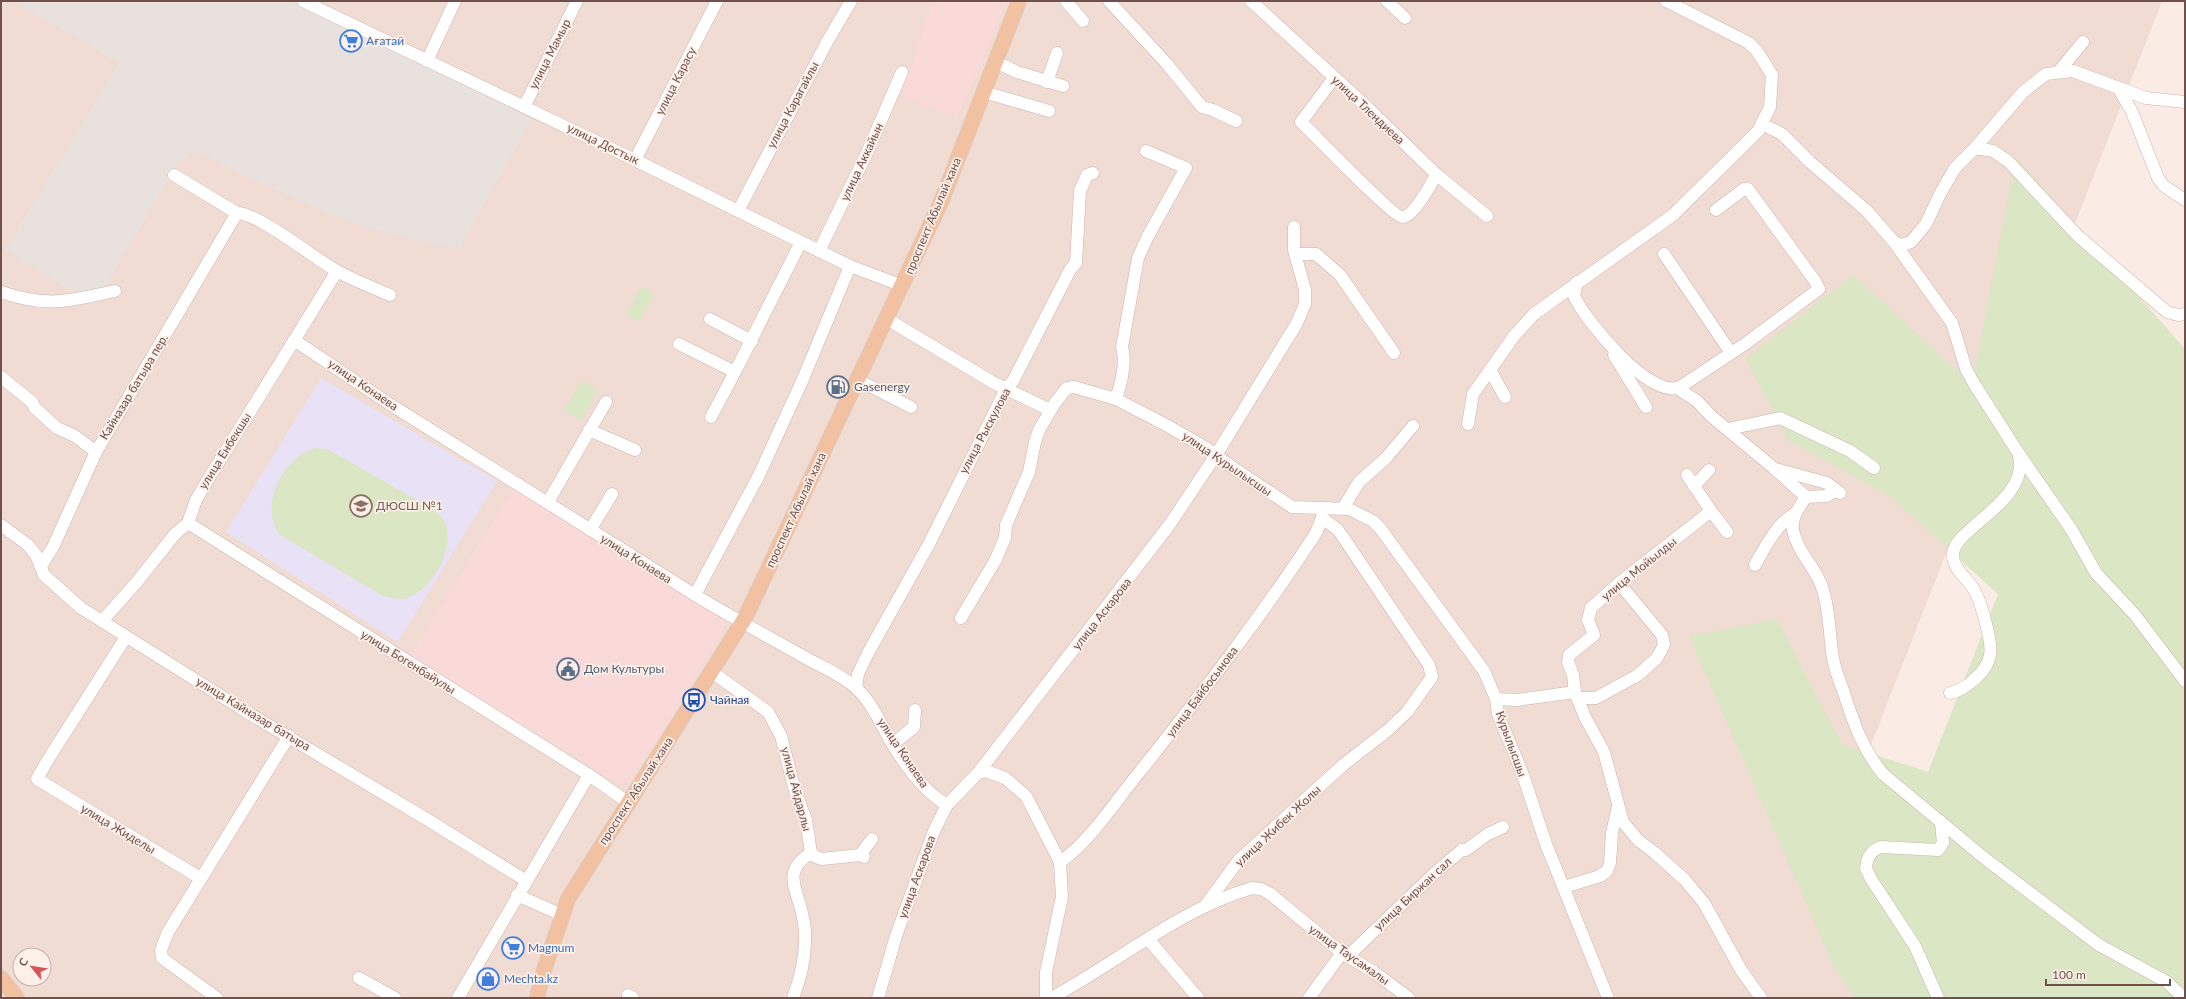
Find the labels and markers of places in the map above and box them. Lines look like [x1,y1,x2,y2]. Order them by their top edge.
supermarket icon: Ағатай [338,28,364,54]
place label: Ағатай [366,33,404,48]
fuel station icon: Gasenergy [825,374,851,400]
place label: Gasenergy [854,379,911,394]
school or university icon: ДЮСШ №1 [348,493,374,519]
place label: ДЮСШ №1 [376,498,443,513]
public building icon: Дом Культуры [555,656,581,682]
place label: Дом Культуры [584,661,664,676]
bus stop icon: Чайная [681,687,707,713]
place label: Чайная [710,692,749,707]
supermarket icon: Magnum [500,935,526,961]
place label: Magnum [528,940,575,955]
shop icon: Mechta.kz [475,966,501,992]
place label: Mechta.kz [504,971,559,986]

